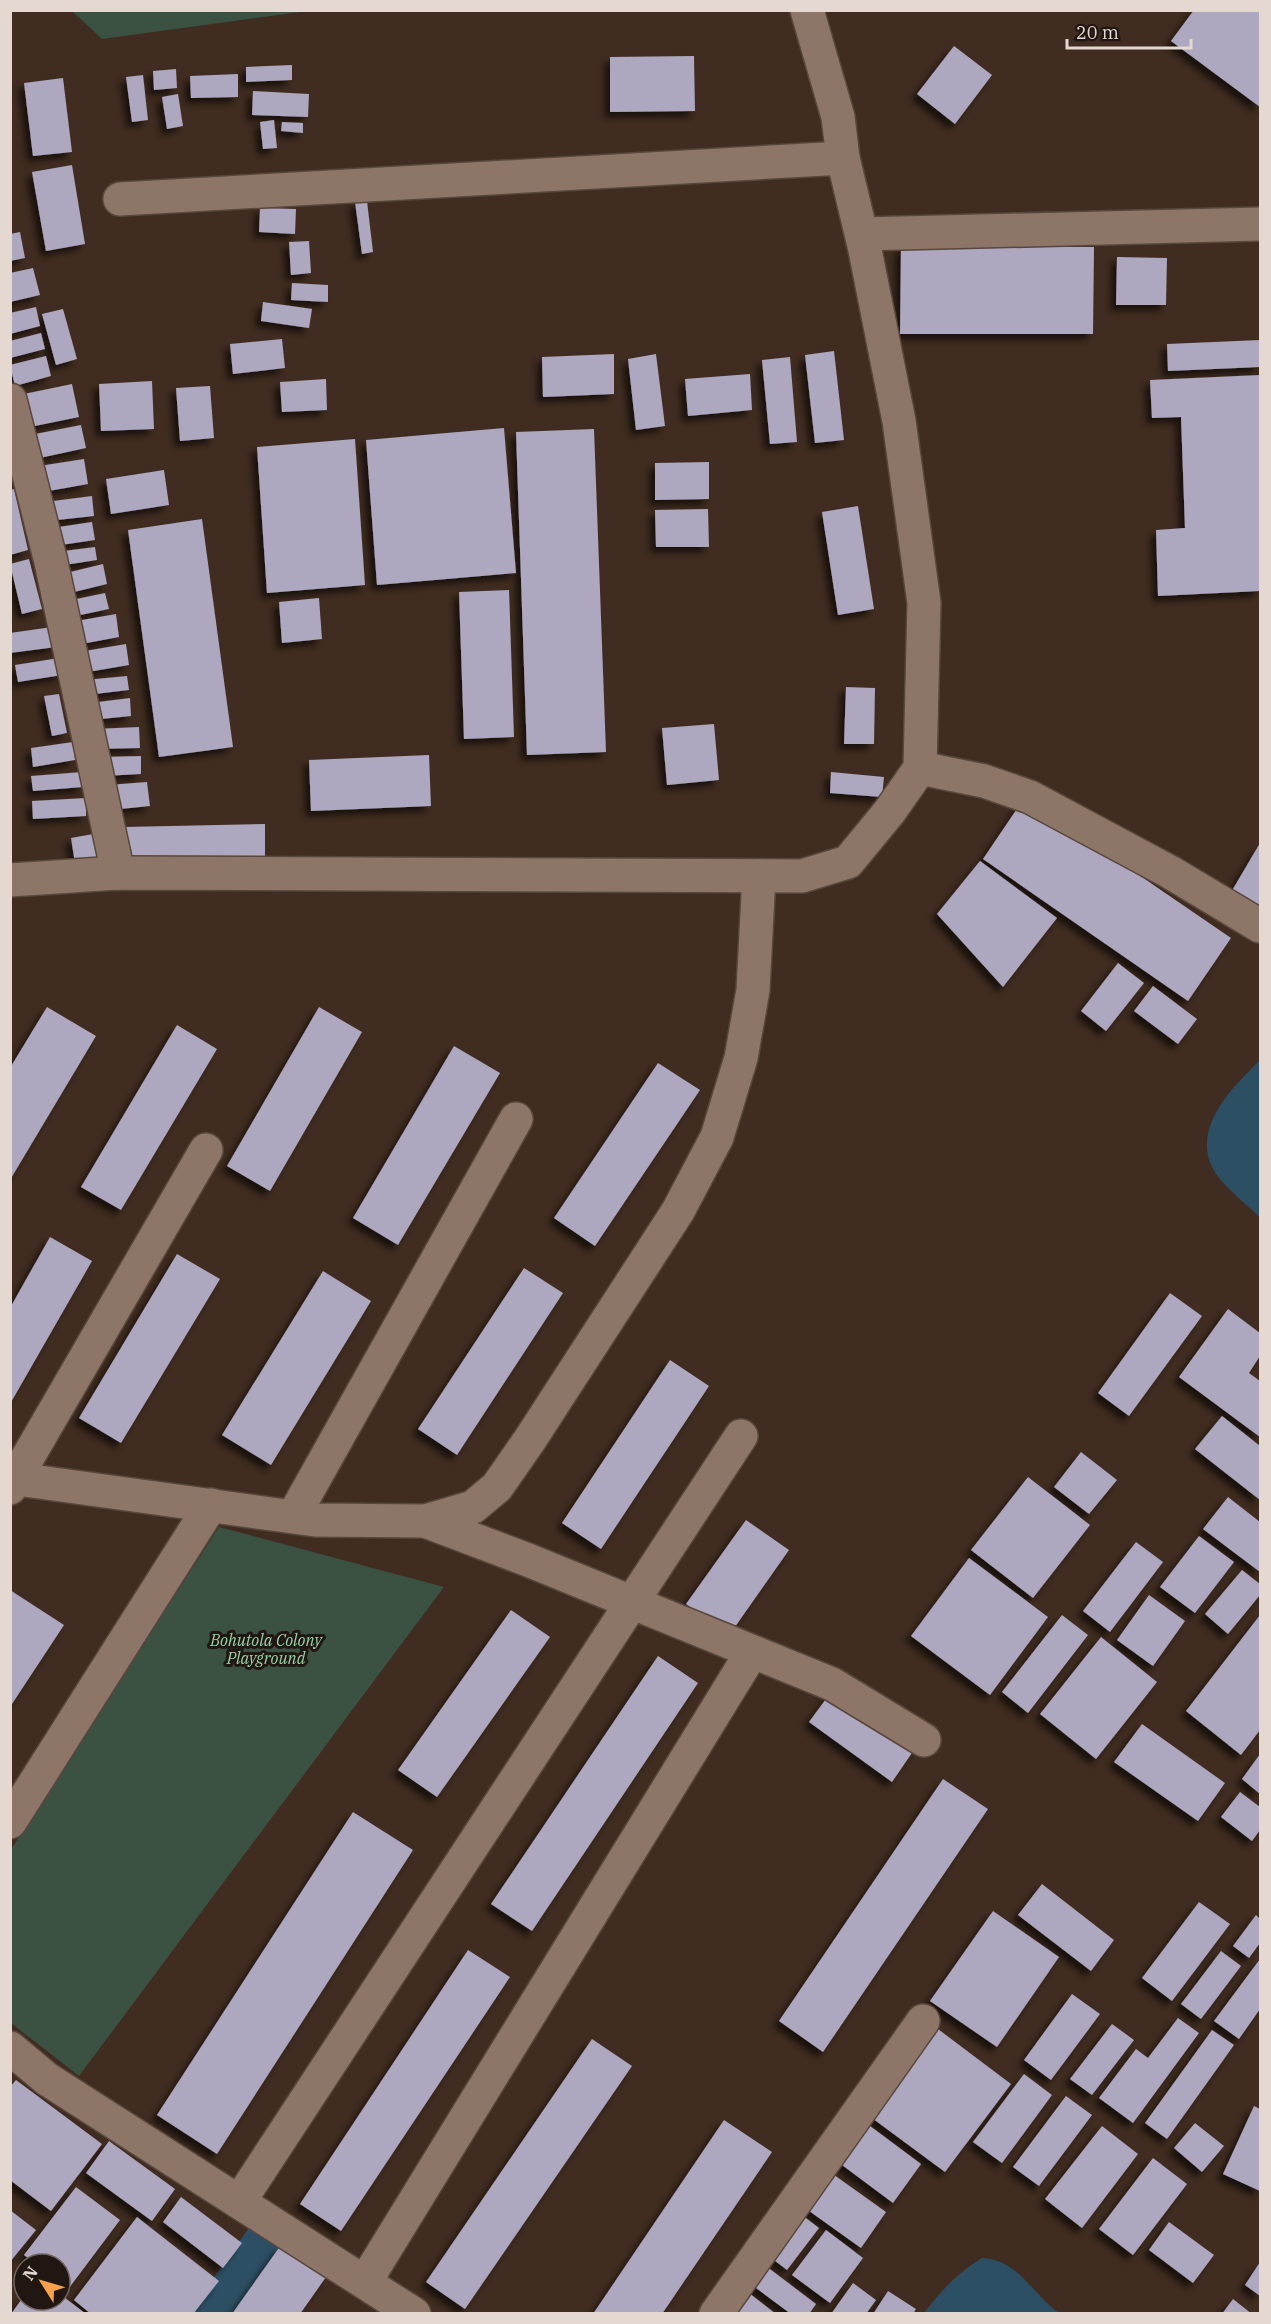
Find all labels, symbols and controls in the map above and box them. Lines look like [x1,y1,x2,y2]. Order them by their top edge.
scale bar [1067,12,1192,50]
text: 20 m [1076,21,1119,44]
park label: Bohutola Colony Playground [209,1630,324,1668]
north arrow [12,2252,72,2312]
text: N [18,2262,42,2284]

